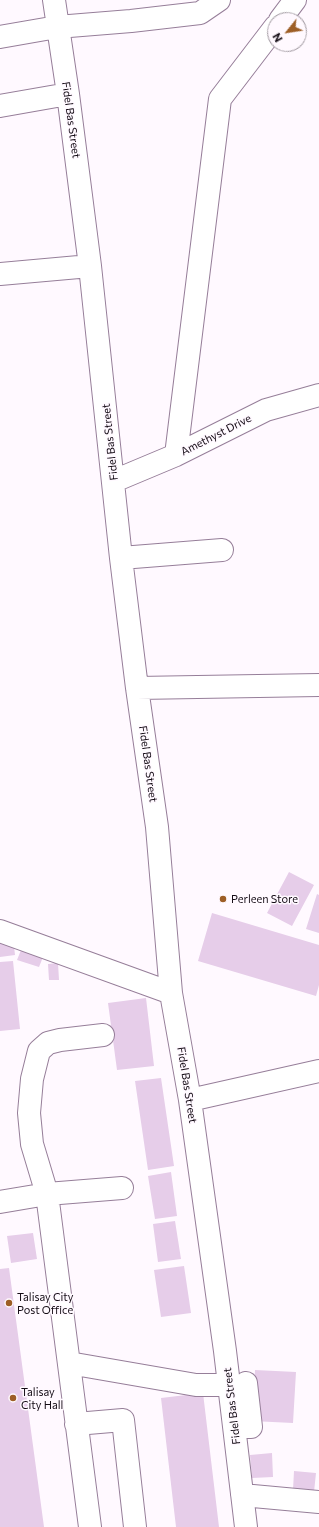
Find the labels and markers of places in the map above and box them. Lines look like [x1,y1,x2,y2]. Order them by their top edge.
place label: Perleen Store [231,892,298,906]
marker: Perleen Store [218,894,228,904]
place label: Talisay City Post Office [17,1290,73,1316]
marker: Talisay City Post Office [4,1298,14,1308]
place label: Talisay City Hall [21,1385,63,1411]
marker: Talisay City Hall [8,1393,18,1403]

